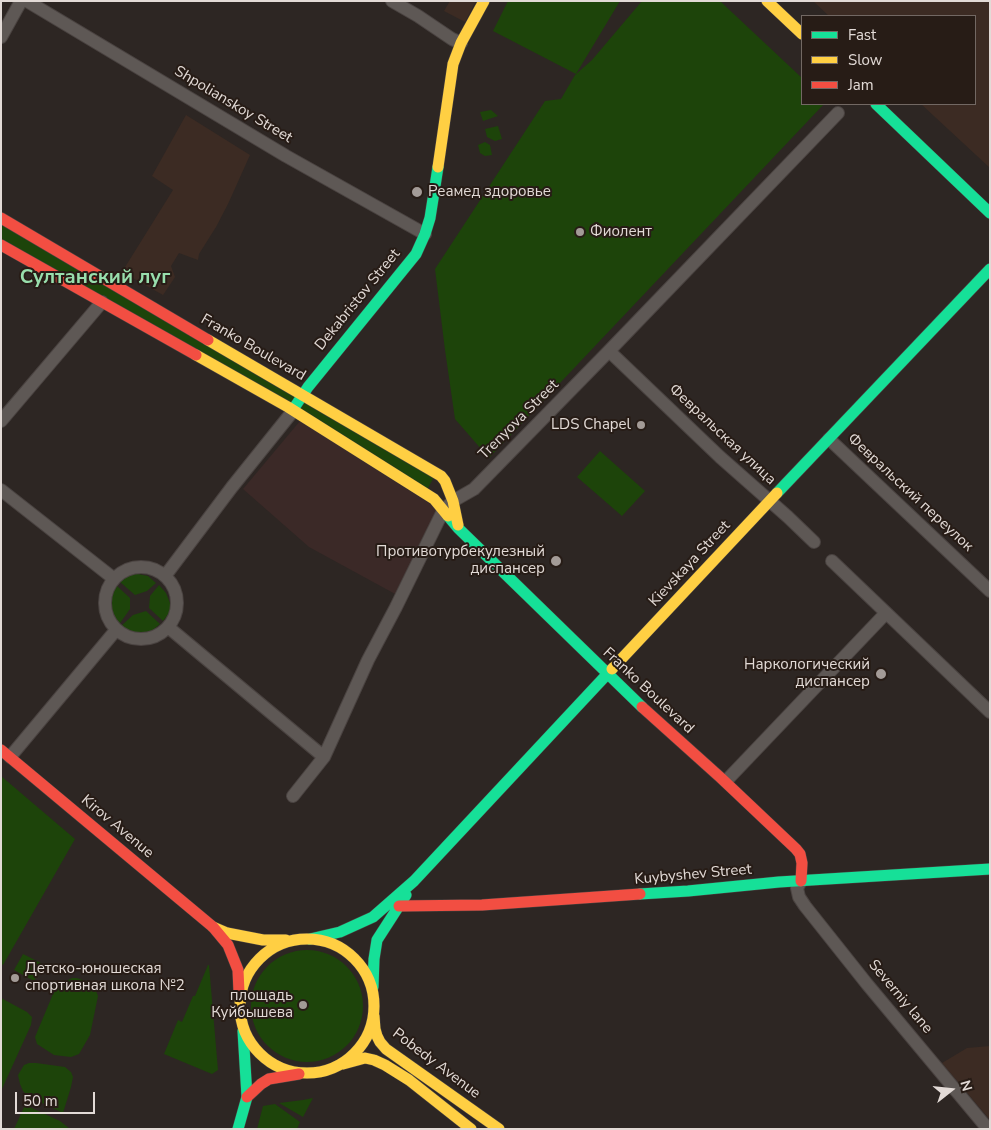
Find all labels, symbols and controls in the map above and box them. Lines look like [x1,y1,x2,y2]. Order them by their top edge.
legend [801,15,976,105]
text: Fast [848,25,876,45]
text: Slow [848,50,882,70]
street label: Shpolianskoy Street [171,63,295,147]
text: Jam [848,75,874,95]
place label: Реамед здоровье [428,183,551,201]
marker: Реамед здоровье [410,185,424,199]
place label: Фиолент [590,223,652,241]
marker: Фиолент [574,226,586,238]
street label: Dekabristov Street [312,246,404,354]
district label: Султанский луг [20,266,170,290]
street label: Franko Boulevard [197,311,309,385]
street label: Trenyova Street [475,376,563,464]
street label: Февральская улица [665,381,779,489]
place label: LDS Chapel [551,416,631,434]
marker: LDS Chapel [635,419,647,431]
street label: Февральский переулок [843,430,977,556]
street label: Kievskaya Street [646,517,734,611]
place label: Противотурбекулезный диспансер [376,543,545,578]
marker: Противотурбекулезный диспансер [549,554,563,568]
street label: Franko Boulevard [599,644,697,738]
place label: Наркологический диспансер [744,656,870,691]
marker: Наркологический диспансер [874,667,888,681]
street label: Kirov Avenue [77,792,157,862]
street label: Kuybyshev Street [634,861,752,889]
street label: Severniy lane [864,957,936,1037]
place label: Детско-юношеская спортивная школа №2 [25,960,185,995]
marker: Детско-юношеская спортивная школа №2 [9,972,21,984]
place label: площадь Куйбышева [211,987,293,1022]
marker: площадь Куйбышева [297,999,309,1011]
street label: Pobedy Avenue [388,1025,484,1103]
north arrow [926,1065,976,1115]
text: N [955,1078,976,1093]
scale bar [18,1082,98,1114]
text: 50 m [23,1091,58,1111]

